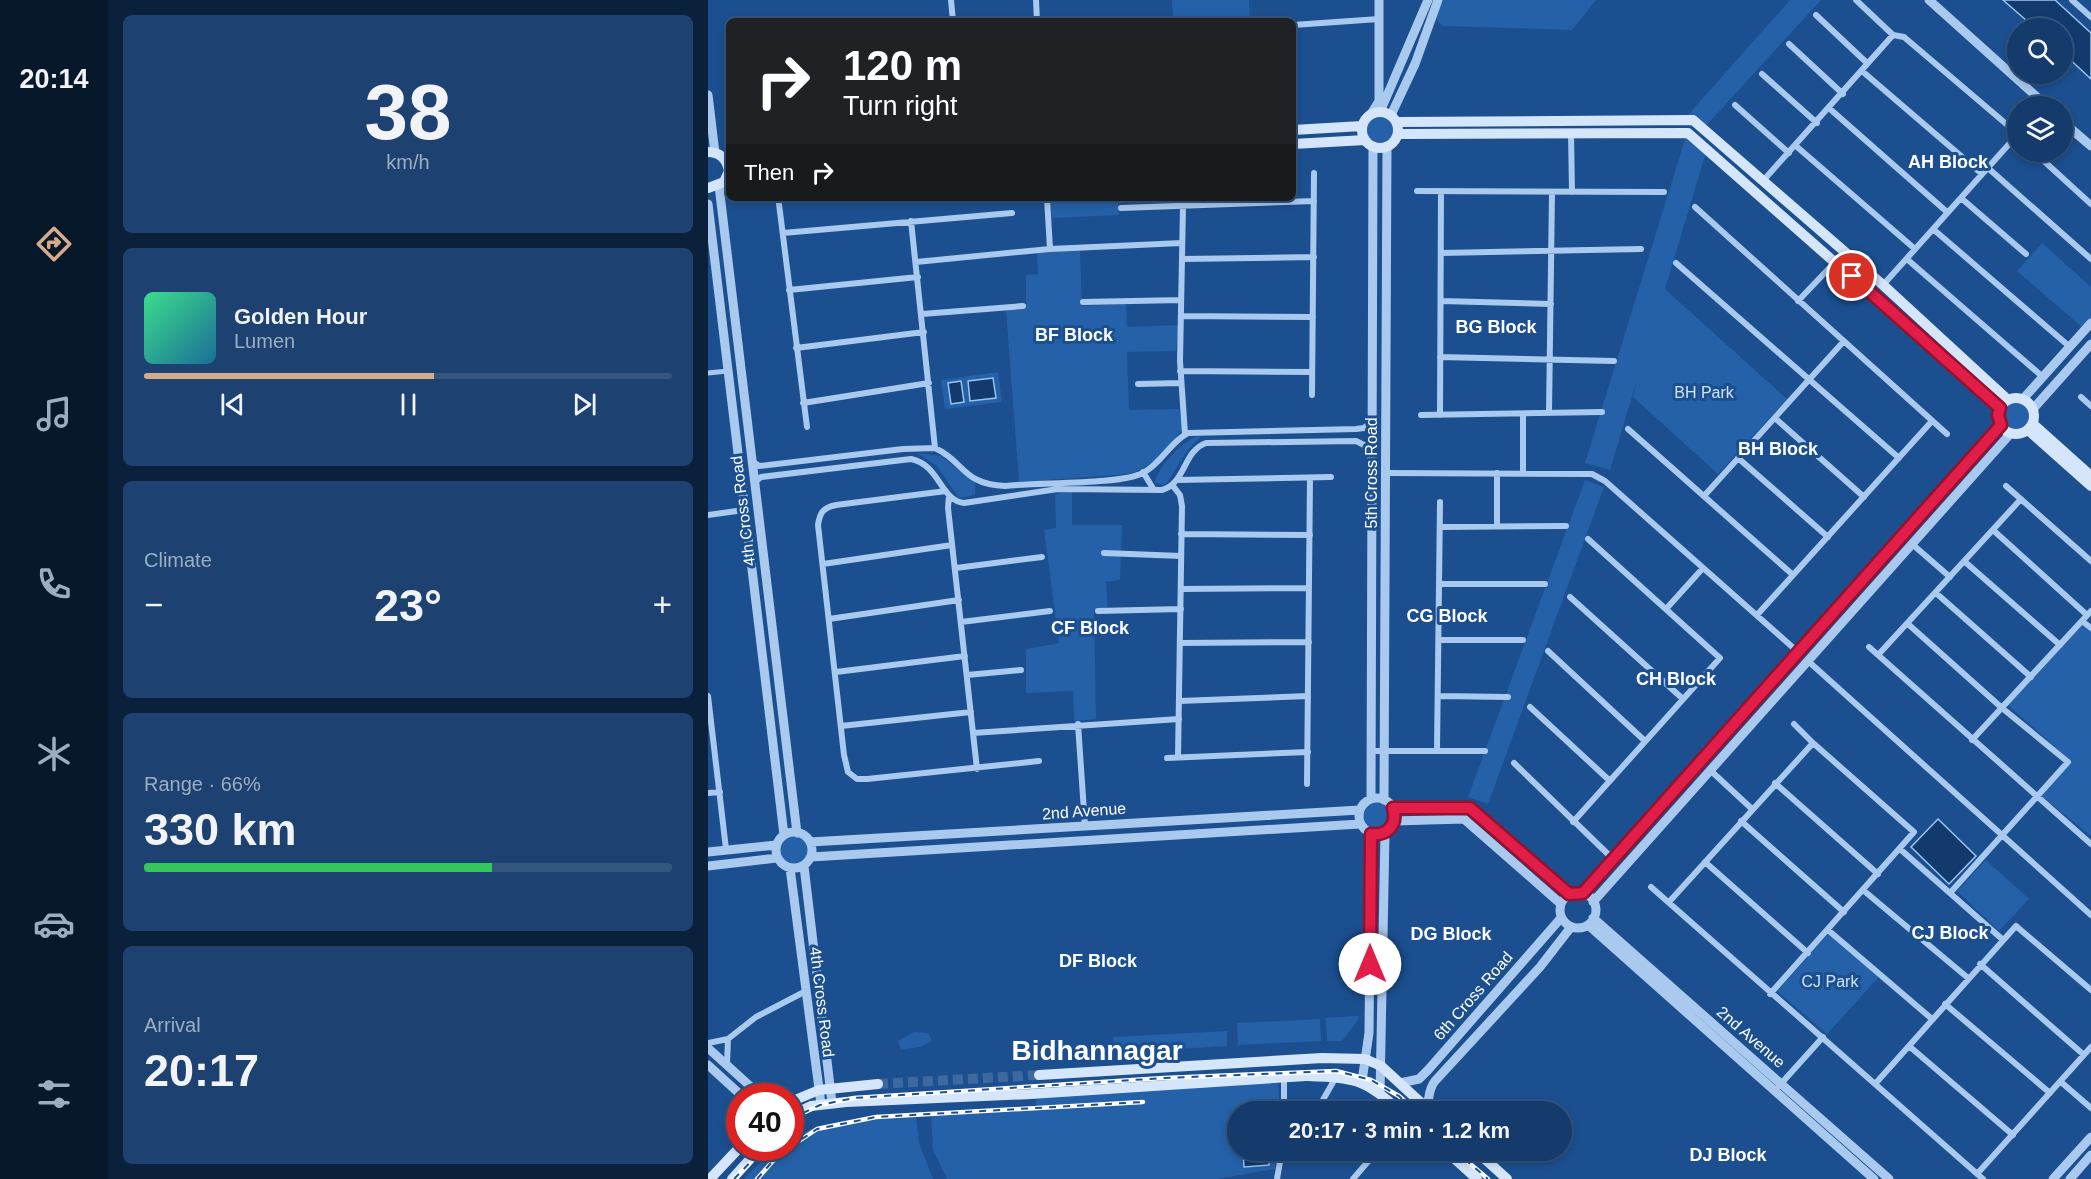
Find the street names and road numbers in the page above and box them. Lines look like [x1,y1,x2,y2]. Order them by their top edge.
street label: 5th Cross Road [1363,417,1380,529]
street label: 4th Cross Road [728,455,758,567]
street label: 2nd Avenue [1041,800,1127,822]
street label: 4th Cross Road [807,946,837,1058]
street label: 6th Cross Road [1430,948,1516,1044]
street label: 2nd Avenue [1714,1003,1788,1071]

